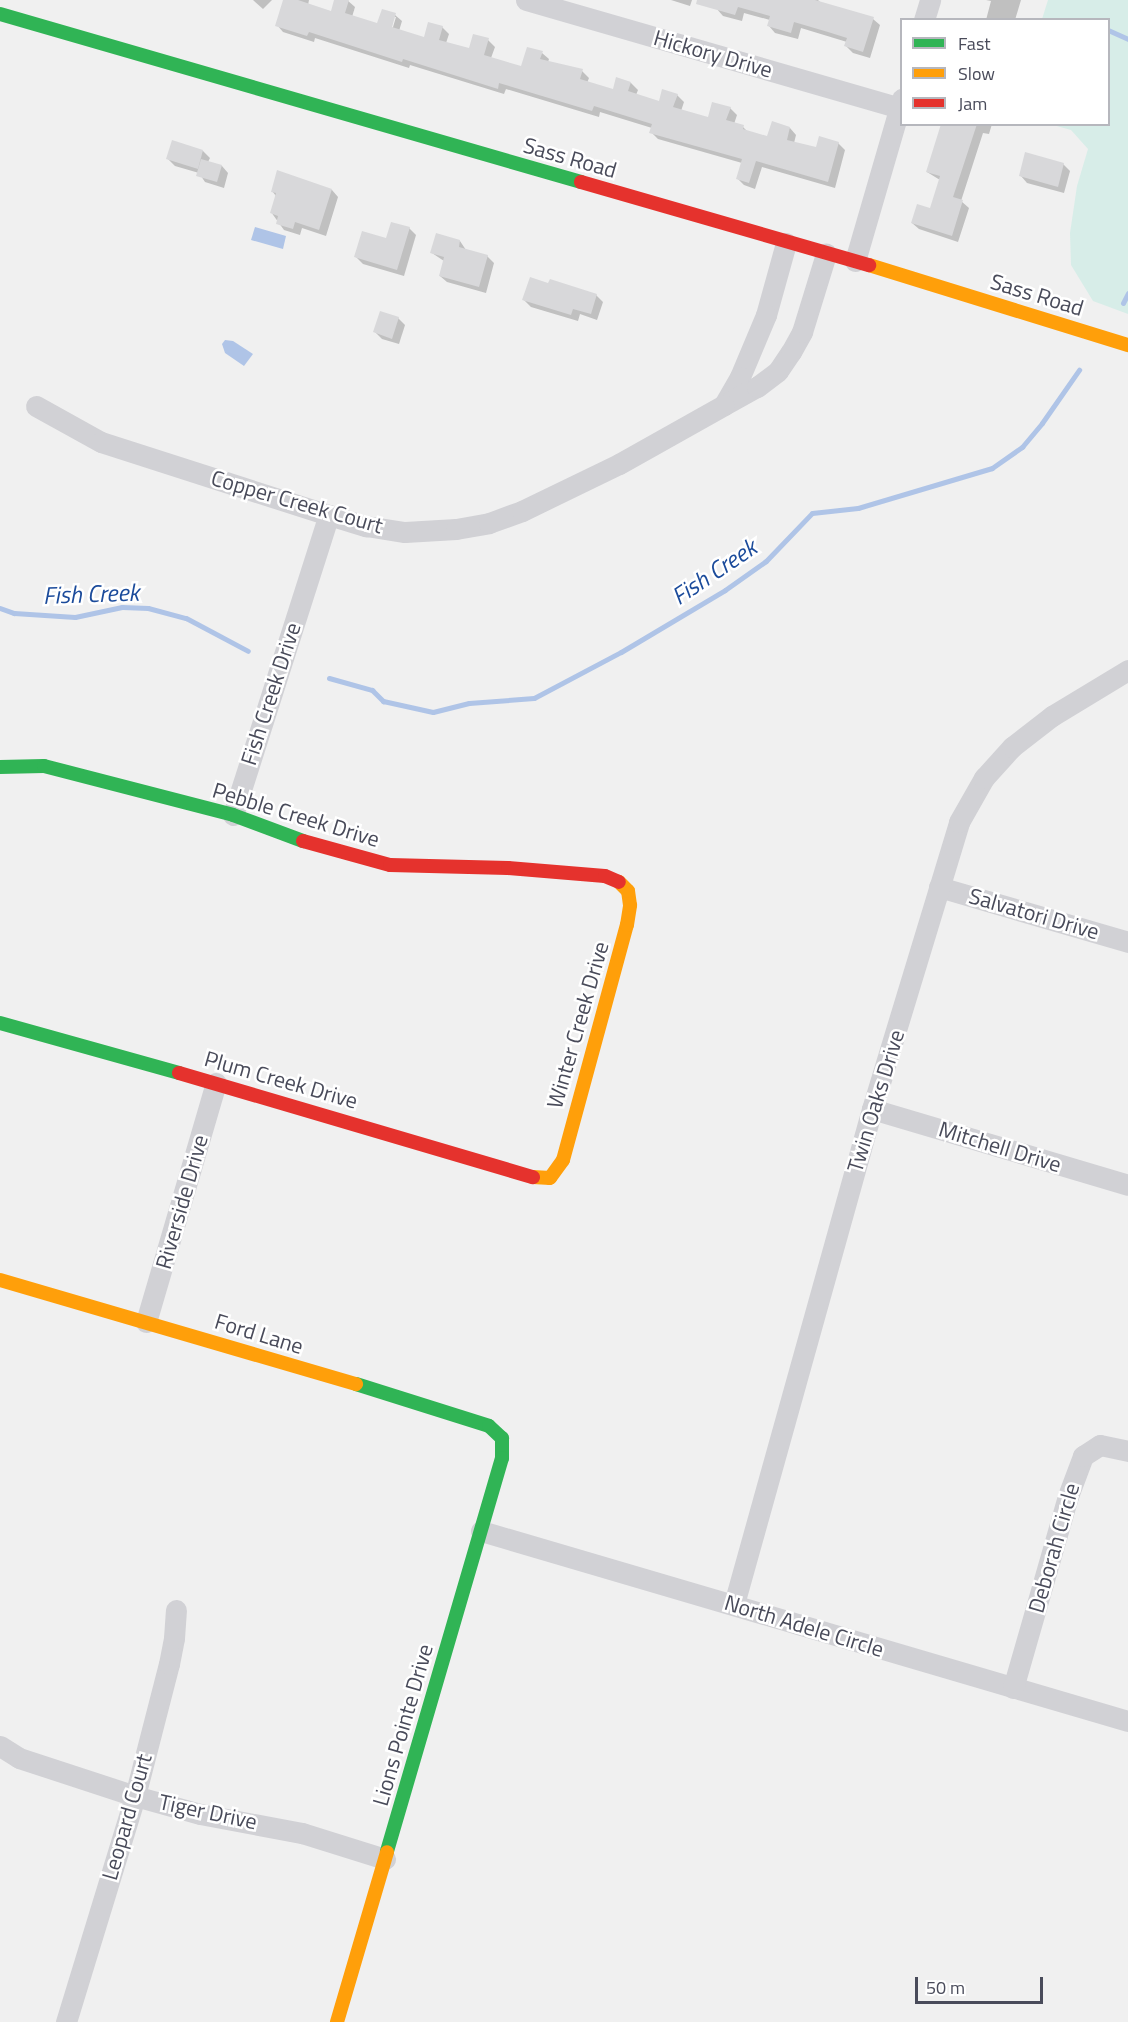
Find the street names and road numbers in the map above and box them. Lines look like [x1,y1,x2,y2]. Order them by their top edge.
street label: Hickory Drive [651,24,775,84]
street label: Sass Road [520,132,620,184]
street label: Sass Road [987,268,1087,322]
street label: Copper Creek Court [208,465,386,539]
street label: Fish Creek Drive [236,619,306,769]
street label: Pebble Creek Drive [209,777,383,853]
street label: Salvatori Drive [966,883,1102,945]
street label: Winter Creek Drive [542,939,614,1111]
street label: Twin Oaks Drive [842,1027,910,1175]
street label: Plum Creek Drive [201,1046,361,1114]
street label: Mitchell Drive [936,1116,1064,1178]
street label: Riverside Drive [150,1132,214,1272]
street label: Ford Lane [212,1308,306,1360]
street label: Deborah Circle [1023,1480,1085,1616]
street label: North Adele Circle [721,1589,887,1663]
street label: Lions Pointe Drive [367,1641,439,1809]
street label: Leopard Court [96,1751,158,1883]
street label: Tiger Drive [157,1789,259,1835]

